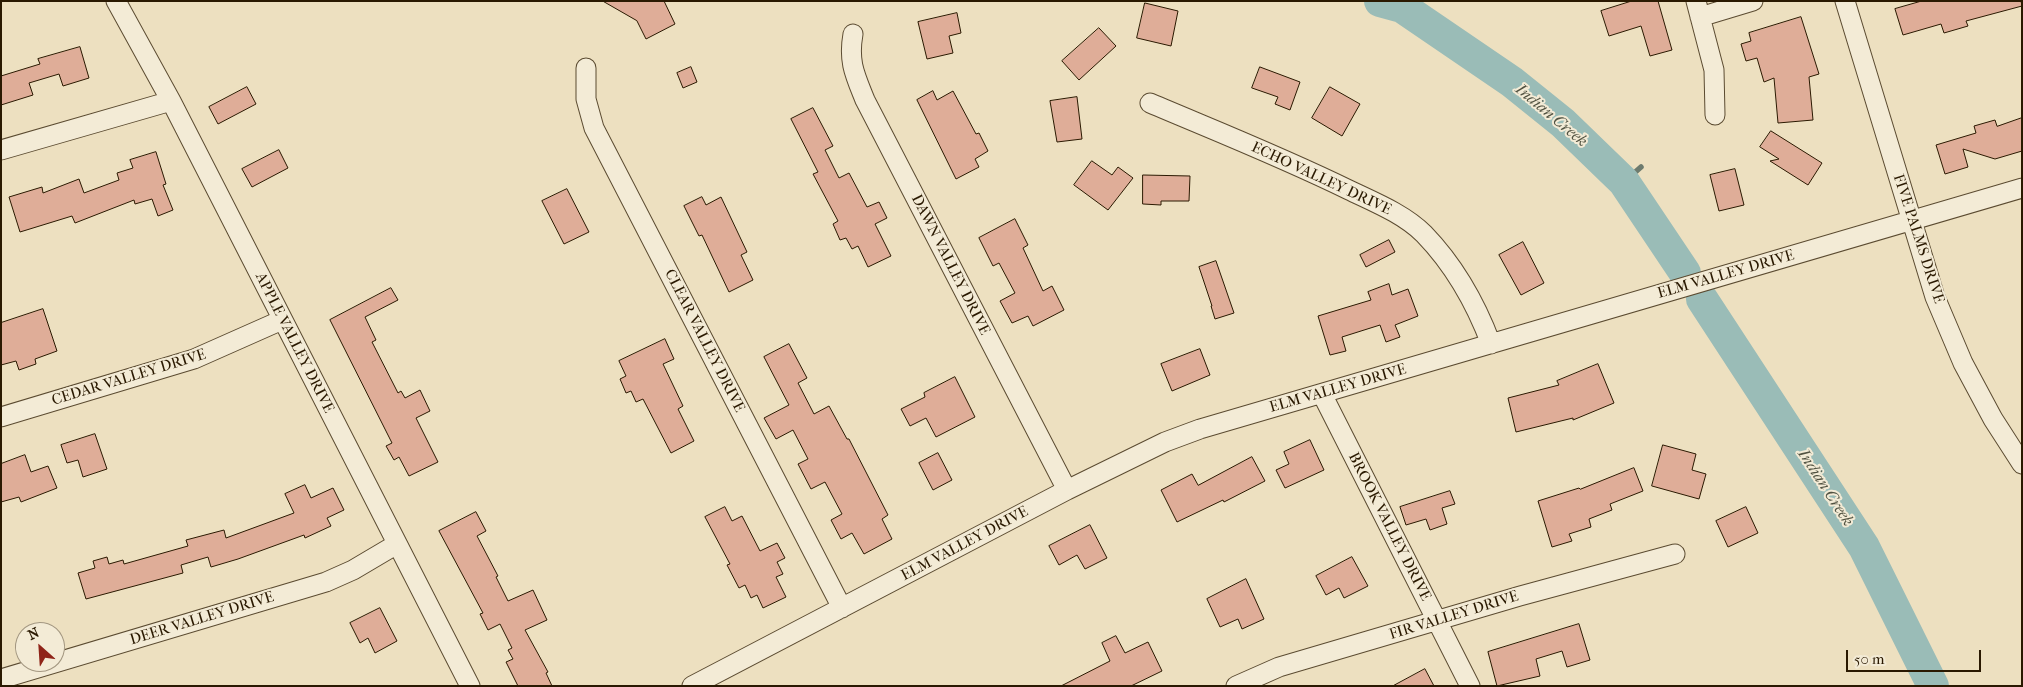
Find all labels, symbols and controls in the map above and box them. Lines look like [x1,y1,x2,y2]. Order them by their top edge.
water label: Indian Creek [1511,80,1591,152]
street label: ECHO VALLEY DRIVE [1248,139,1394,219]
street label: FIVE PALMS DRIVE [1889,172,1947,306]
street label: DAWN VALLEY DRIVE [907,192,993,338]
street label: ELM VALLEY DRIVE [1656,247,1796,303]
street label: CLEAR VALLEY DRIVE [660,266,748,416]
street label: APPLE VALLEY DRIVE [251,270,337,416]
street label: CEDAR VALLEY DRIVE [50,346,208,410]
street label: ELM VALLEY DRIVE [1268,361,1408,417]
water label: Indian Creek [1793,446,1857,530]
street label: BROOK VALLEY DRIVE [1344,450,1434,604]
street label: ELM VALLEY DRIVE [898,503,1032,585]
street label: DEER VALLEY DRIVE [128,588,276,650]
street label: FIR VALLEY DRIVE [1387,588,1521,644]
north arrow [15,622,65,672]
text: N [25,624,42,644]
scale bar [1848,640,1983,672]
text: 50 m [1854,650,1884,668]

